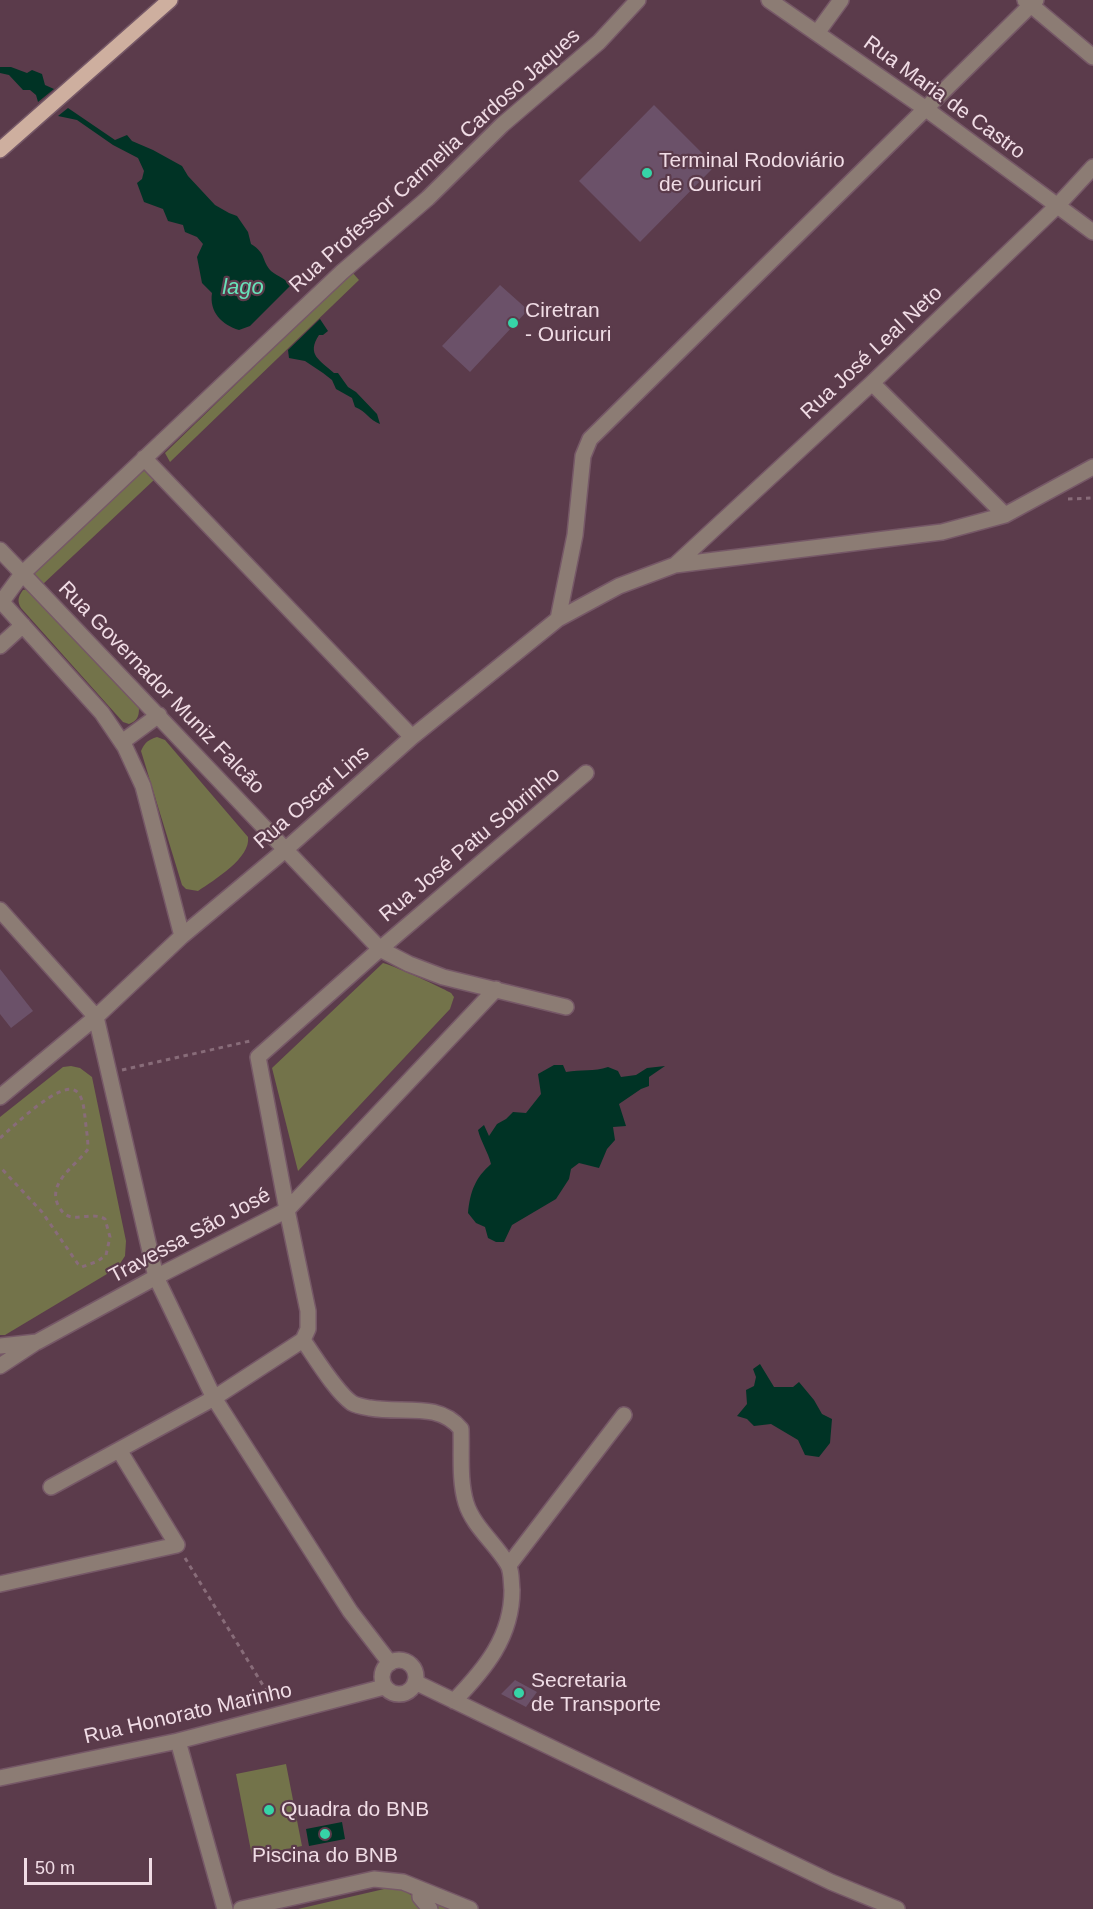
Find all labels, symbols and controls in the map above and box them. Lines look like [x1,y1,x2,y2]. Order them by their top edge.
street label: Rua Professor Carmelia Cardoso Jaques [284,24,586,298]
street label: Rua Maria de Castro [858,31,1030,165]
place label: Terminal Rodoviário de Ouricuri [659,148,845,198]
marker: Terminal Rodoviário de Ouricuri [640,166,654,180]
water label: lago [222,275,264,301]
street label: Rua José Leal Neto [796,281,948,425]
place label: Ciretran - Ouricuri [525,298,611,348]
marker: Ciretran - Ouricuri [506,316,520,330]
street label: Rua Governador Muniz Falcão [53,576,269,800]
street label: Rua Oscar Lins [249,741,375,855]
street label: Rua José Patu Sobrinho [375,762,565,928]
street label: Travessa São José [105,1183,275,1289]
place label: Secretaria de Transporte [531,1668,661,1718]
street label: Rua Honorato Marinho [82,1678,294,1750]
marker: Secretaria de Transporte [512,1686,526,1700]
place label: Quadra do BNB [281,1797,429,1823]
marker: Quadra do BNB [262,1803,276,1817]
marker: Piscina do BNB [318,1827,332,1841]
place label: Piscina do BNB [252,1843,398,1869]
scale bar [27,1846,154,1884]
text: 50 m [35,1858,75,1878]

